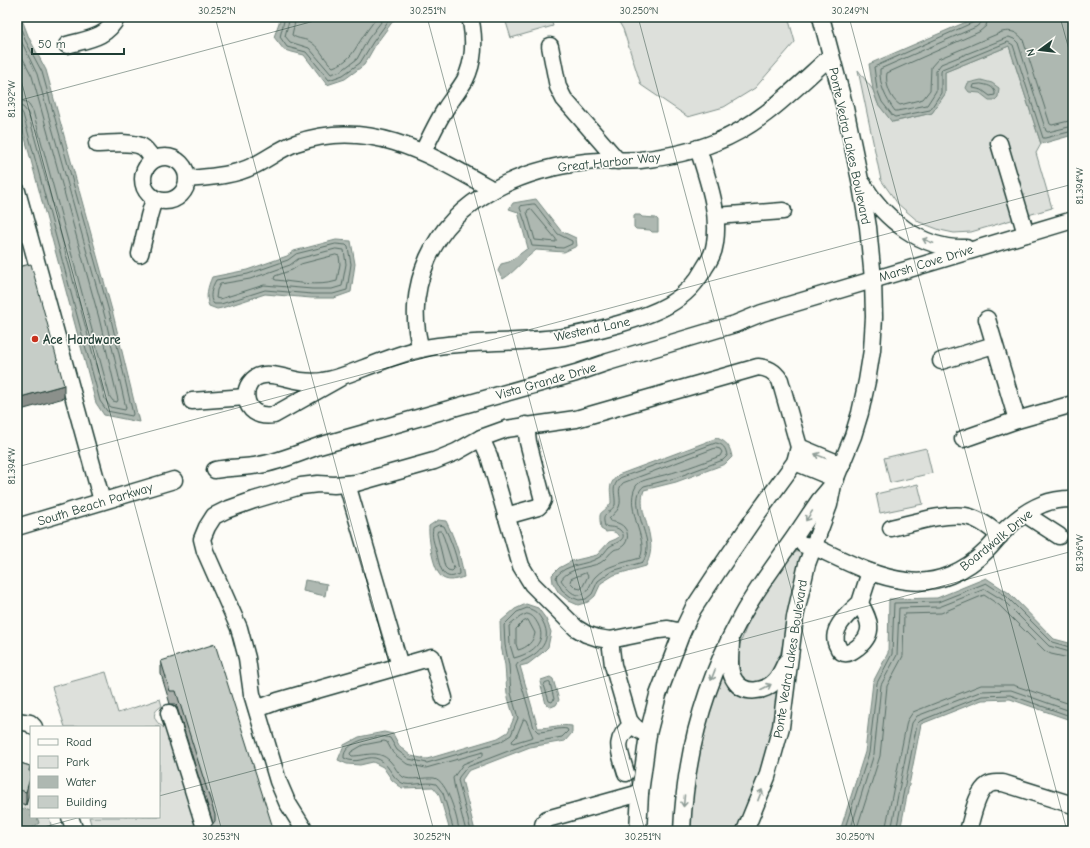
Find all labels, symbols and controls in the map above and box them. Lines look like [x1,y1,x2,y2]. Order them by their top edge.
text: 30.252°N [198,5,236,17]
text: 30.251°N [410,5,446,17]
text: 30.250°N [620,5,658,17]
text: 30.249°N [831,5,869,17]
scale bar [32,30,124,56]
north arrow [1020,30,1060,70]
text: 50 m [38,37,66,51]
text: N [1024,47,1038,58]
street label: Ponte Vedra Lakes Boulevard [826,66,874,226]
text: 81.392°W [6,80,18,118]
street label: Great Harbor Way [557,149,661,175]
text: 81.394°W [1074,167,1086,205]
one-way arrow [922,236,934,244]
street label: Marsh Cove Drive [877,241,976,285]
street label: Westend Lane [553,314,632,344]
place label: Ace Hardware [43,332,121,347]
marker: Ace Hardware [30,334,40,344]
street label: Vista Grande Drive [494,359,598,402]
text: 81.394°W [6,447,18,485]
one-way arrow [815,452,827,459]
street label: South Beach Parkway [36,479,155,529]
street label: Boardwalk Drive [957,506,1036,574]
one-way arrow [805,510,813,521]
text: 81.396°W [1074,534,1086,572]
street label: Ponte Vedra Lakes Boulevard [770,579,810,739]
one-way arrow [709,669,717,681]
one-way arrow [760,683,772,690]
legend [30,726,160,818]
text: Road [66,735,92,749]
text: Park [66,755,89,769]
text: Water [66,775,96,789]
one-way arrow [756,789,764,801]
one-way arrow [680,794,688,807]
text: Building [66,795,107,809]
text: 30.253°N [202,831,240,843]
text: 30.252°N [413,831,451,843]
text: 30.251°N [625,831,661,843]
text: 30.250°N [836,831,874,843]

